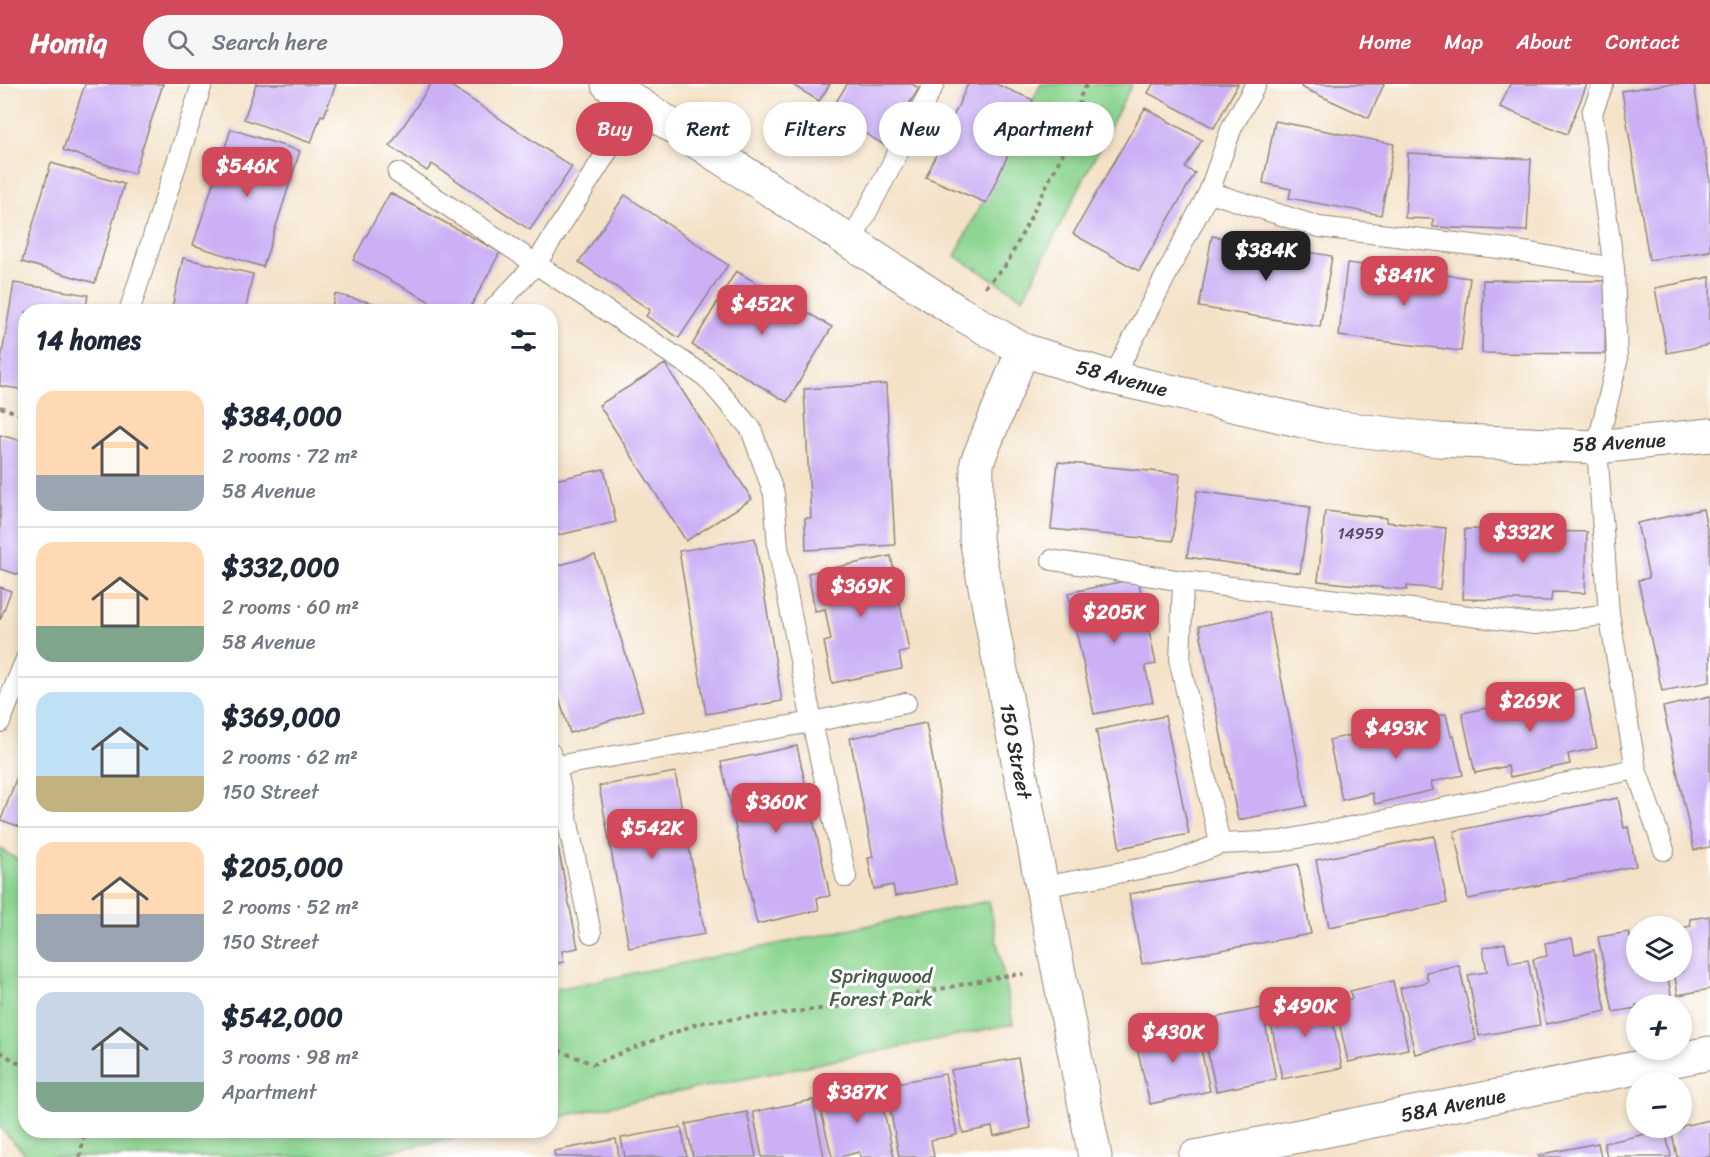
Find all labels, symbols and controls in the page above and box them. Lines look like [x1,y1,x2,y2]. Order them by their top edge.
search box [143,15,563,69]
text: Homiq [30,18,107,67]
text: Search here [212,23,328,62]
text: Home [1359,23,1411,61]
text: Map [1444,23,1483,61]
text: About [1516,23,1573,61]
text: Contact [1606,23,1680,61]
icon: search [164,26,197,59]
chip: Buy [576,102,653,156]
chip: Rent [665,102,751,156]
chip: Filters [763,102,867,156]
chip: New [879,102,961,156]
chip: Apartment [973,102,1114,156]
pin: $546K [205,147,289,198]
text: $546K [216,149,278,184]
pin: $384K [1224,231,1308,282]
text: $384K [1235,233,1297,268]
pin: $841K [1362,256,1446,307]
text: $841K [1375,258,1433,293]
pin: $452K [720,285,804,336]
text: $452K [731,287,793,322]
text: 14 homes [36,317,141,363]
icon: filters [507,324,540,357]
street label: 58 Avenue [1072,350,1172,408]
text: $384,000 [222,393,342,439]
icon: home [84,415,156,487]
street label: 58 Avenue [1572,423,1667,462]
text: 2 rooms · 72 m² [222,439,358,474]
text: 58 Avenue [222,474,315,509]
pin: $332K [1481,513,1565,564]
text: $332K [1493,515,1553,550]
house number: 14959 [1338,519,1384,548]
text: $332,000 [222,544,339,590]
icon: home [84,566,156,638]
pin: $369K [819,567,903,618]
text: $369K [831,569,891,604]
text: 2 rooms · 60 m² [222,590,359,625]
pin: $205K [1072,593,1156,644]
text: $205K [1083,595,1145,630]
text: 58 Avenue [222,625,315,660]
pin: $269K [1488,682,1572,733]
text: $269K [1500,684,1560,719]
text: $369,000 [222,694,341,740]
street label: 150 Street [989,700,1042,803]
pin: $493K [1354,709,1438,760]
text: $493K [1365,711,1427,746]
icon: home [84,716,156,788]
text: 2 rooms · 62 m² [222,740,358,775]
text: 150 Street [222,775,319,810]
pin: $360K [734,783,818,834]
text: $360K [746,785,806,820]
pin: $542K [610,809,694,860]
text: $542K [621,811,683,846]
text: $205,000 [222,844,343,890]
icon: home [84,866,156,938]
text: 2 rooms · 52 m² [222,890,359,925]
map controls [1626,916,1692,1138]
button: layers [1626,916,1692,982]
text: 150 Street [222,925,319,960]
park label: Springwood Forest Park [830,959,934,1017]
pin: $490K [1263,987,1347,1038]
text: $490K [1273,989,1337,1024]
text: $542,000 [222,994,343,1040]
button: + [1626,994,1692,1060]
pin: $430K [1131,1013,1215,1064]
text: $430K [1142,1015,1204,1050]
icon: home [84,1016,156,1088]
text: 3 rooms · 98 m² [222,1040,359,1075]
button: − [1626,1072,1692,1138]
pin: $387K [815,1073,899,1124]
text: Apartment [222,1075,316,1110]
text: $387K [827,1075,887,1110]
street label: 58A Avenue [1398,1078,1509,1133]

